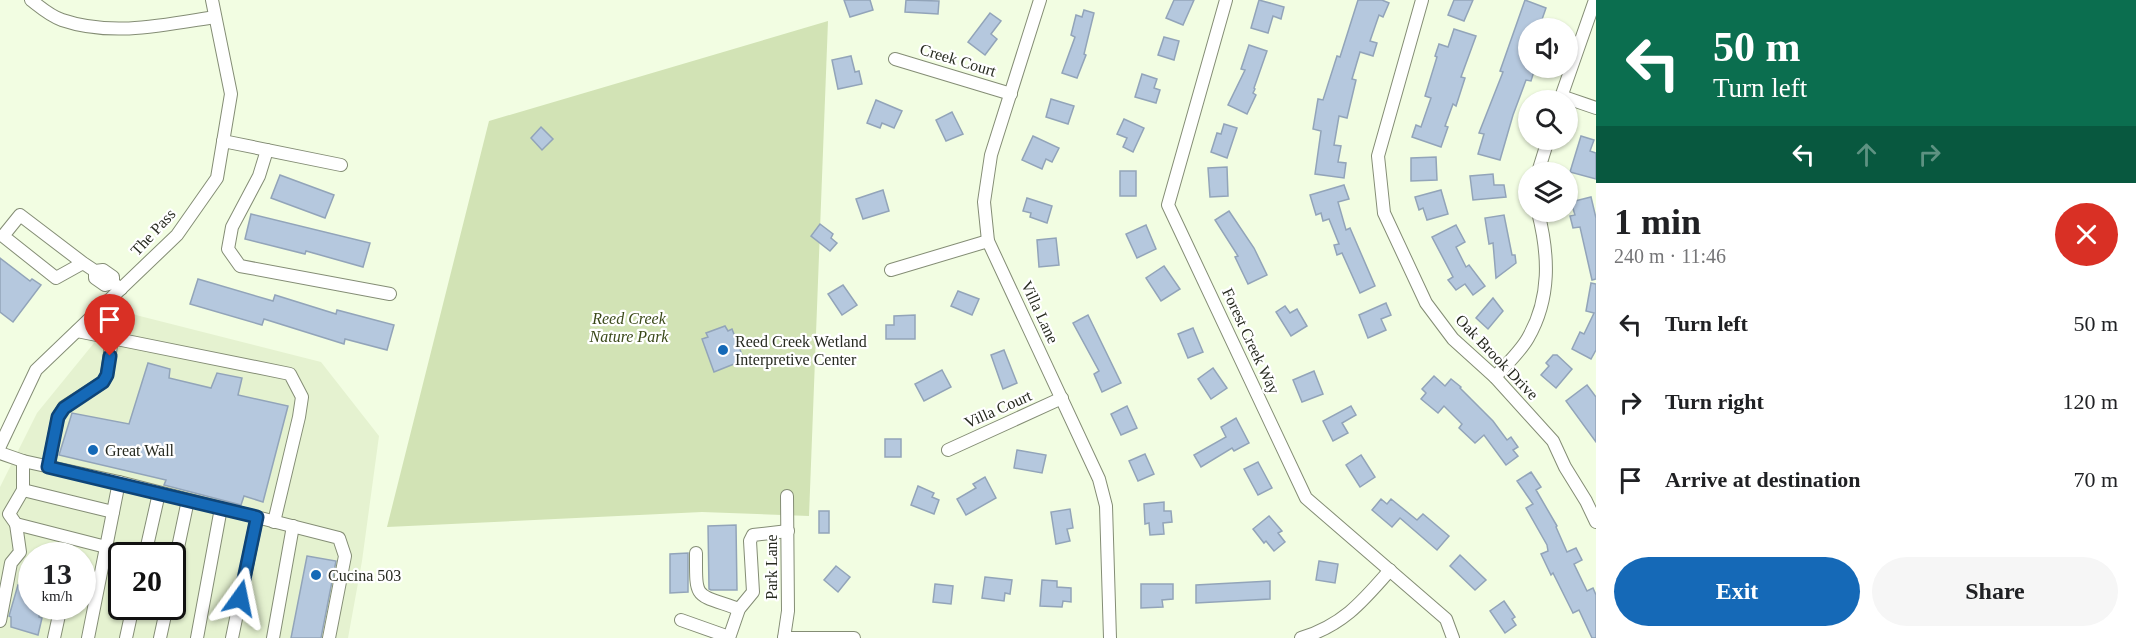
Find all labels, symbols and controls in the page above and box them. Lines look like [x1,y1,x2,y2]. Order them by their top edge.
map controls [1518,18,1578,222]
button: sound [1518,18,1578,78]
icon: left [1614,24,1692,102]
text: 50 m [1713,24,1801,70]
street label: Creek Court [918,40,999,80]
text: Turn left [1713,73,1807,103]
button: search [1518,90,1578,150]
icon: left [1787,138,1820,171]
icon: ahead [1850,138,1883,171]
icon: right [1913,138,1946,171]
button: layers [1518,162,1578,222]
text: 1 min [1614,202,1701,242]
button: close [2055,203,2118,266]
street label: The Pass [127,205,179,259]
text: 240 m · 11:46 [1614,245,1726,267]
street label: Villa Lane [1018,278,1062,346]
street label: Forest Creek Way [1218,285,1283,397]
pin [84,294,135,356]
icon: arrive [93,303,126,336]
icon: left [1614,308,1647,341]
park label: Reed Creek Nature Park [589,310,669,345]
street label: Oak Brook Drive [1452,311,1542,403]
text: Turn left [1665,311,1748,336]
text: 50 m [2073,311,2118,336]
place label: Reed Creek Wetland Interpretive Center [735,333,867,369]
marker: Reed Creek Wetland Interpretive Center [716,343,730,357]
street label: Villa Court [962,386,1035,431]
icon: right [1614,386,1647,419]
text: Turn right [1665,389,1764,414]
text: 120 m [2062,389,2118,414]
place label: Great Wall [105,442,175,459]
marker: Great Wall [86,443,100,457]
icon: arrive [1614,464,1647,497]
text: Arrive at destination [1665,467,1861,492]
text: 70 m [2073,467,2118,492]
street label: Park Lane [763,534,780,600]
speed limit sign: 20 [108,542,186,620]
text: 13 [42,557,72,590]
button: Exit [1614,557,1860,626]
button: Share [1872,557,2118,626]
position arrow [208,566,272,630]
place label: Cucina 503 [328,567,401,584]
marker: Cucina 503 [309,568,323,582]
text: km/h [42,588,72,604]

